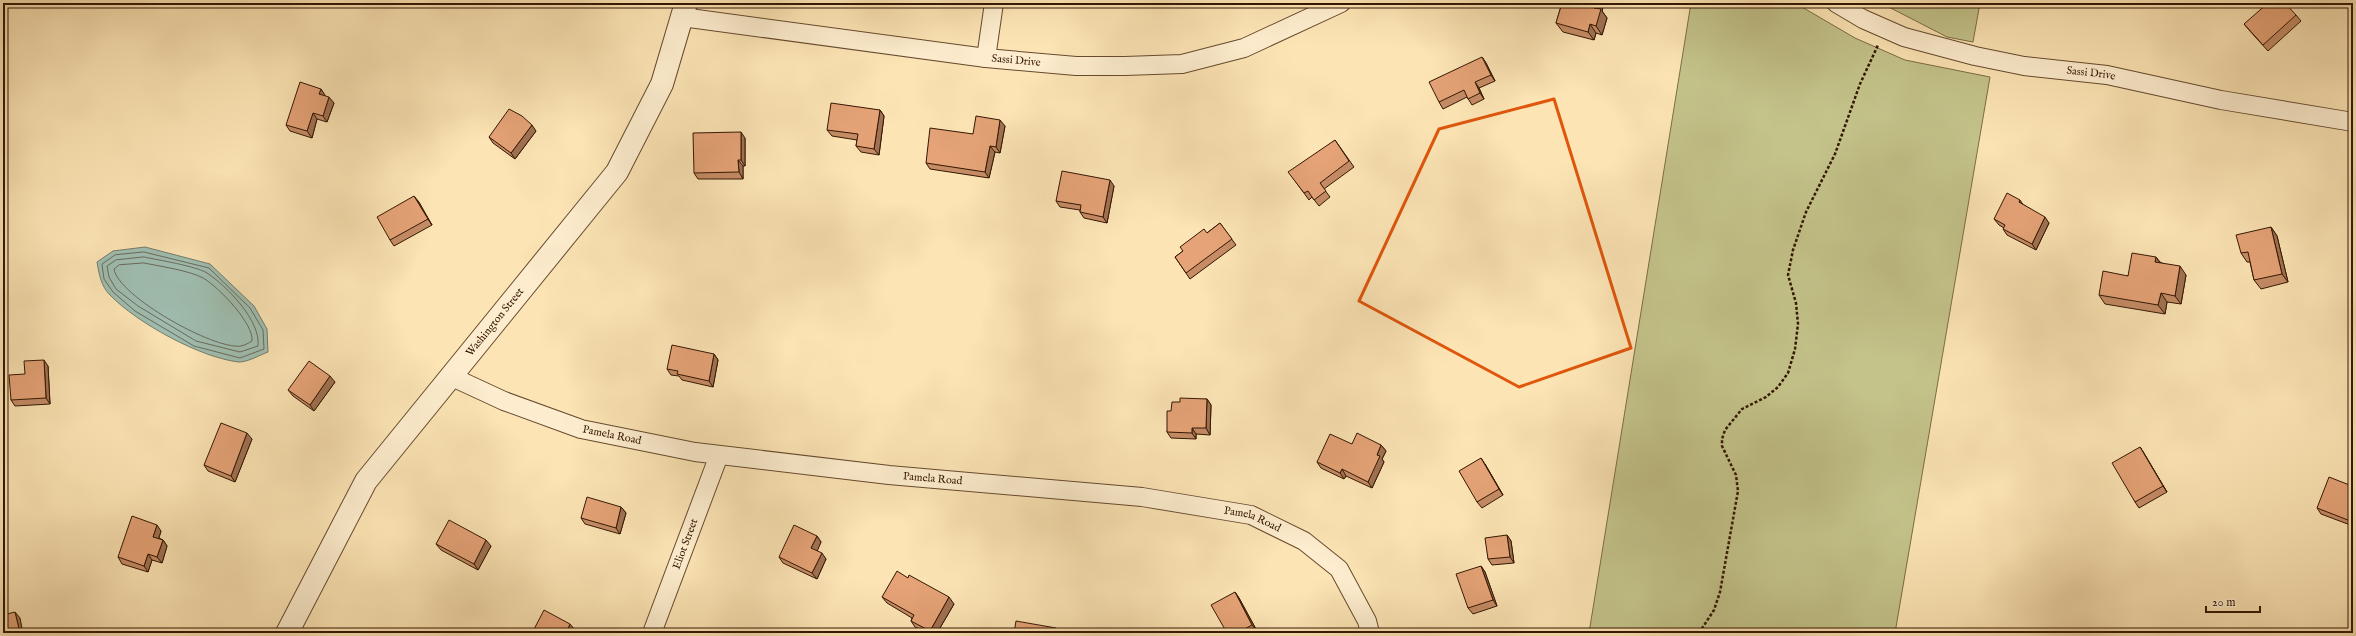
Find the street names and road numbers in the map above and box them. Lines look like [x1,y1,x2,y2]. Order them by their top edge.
street label: Sassi Drive [991,52,1041,70]
street label: Sassi Drive [2066,64,2117,84]
street label: Washington Street [463,285,527,359]
street label: Pamela Road [581,422,643,448]
street label: Pamela Road [902,469,963,488]
street label: Pamela Road [1223,504,1283,536]
street label: Eliot Street [670,517,701,571]

